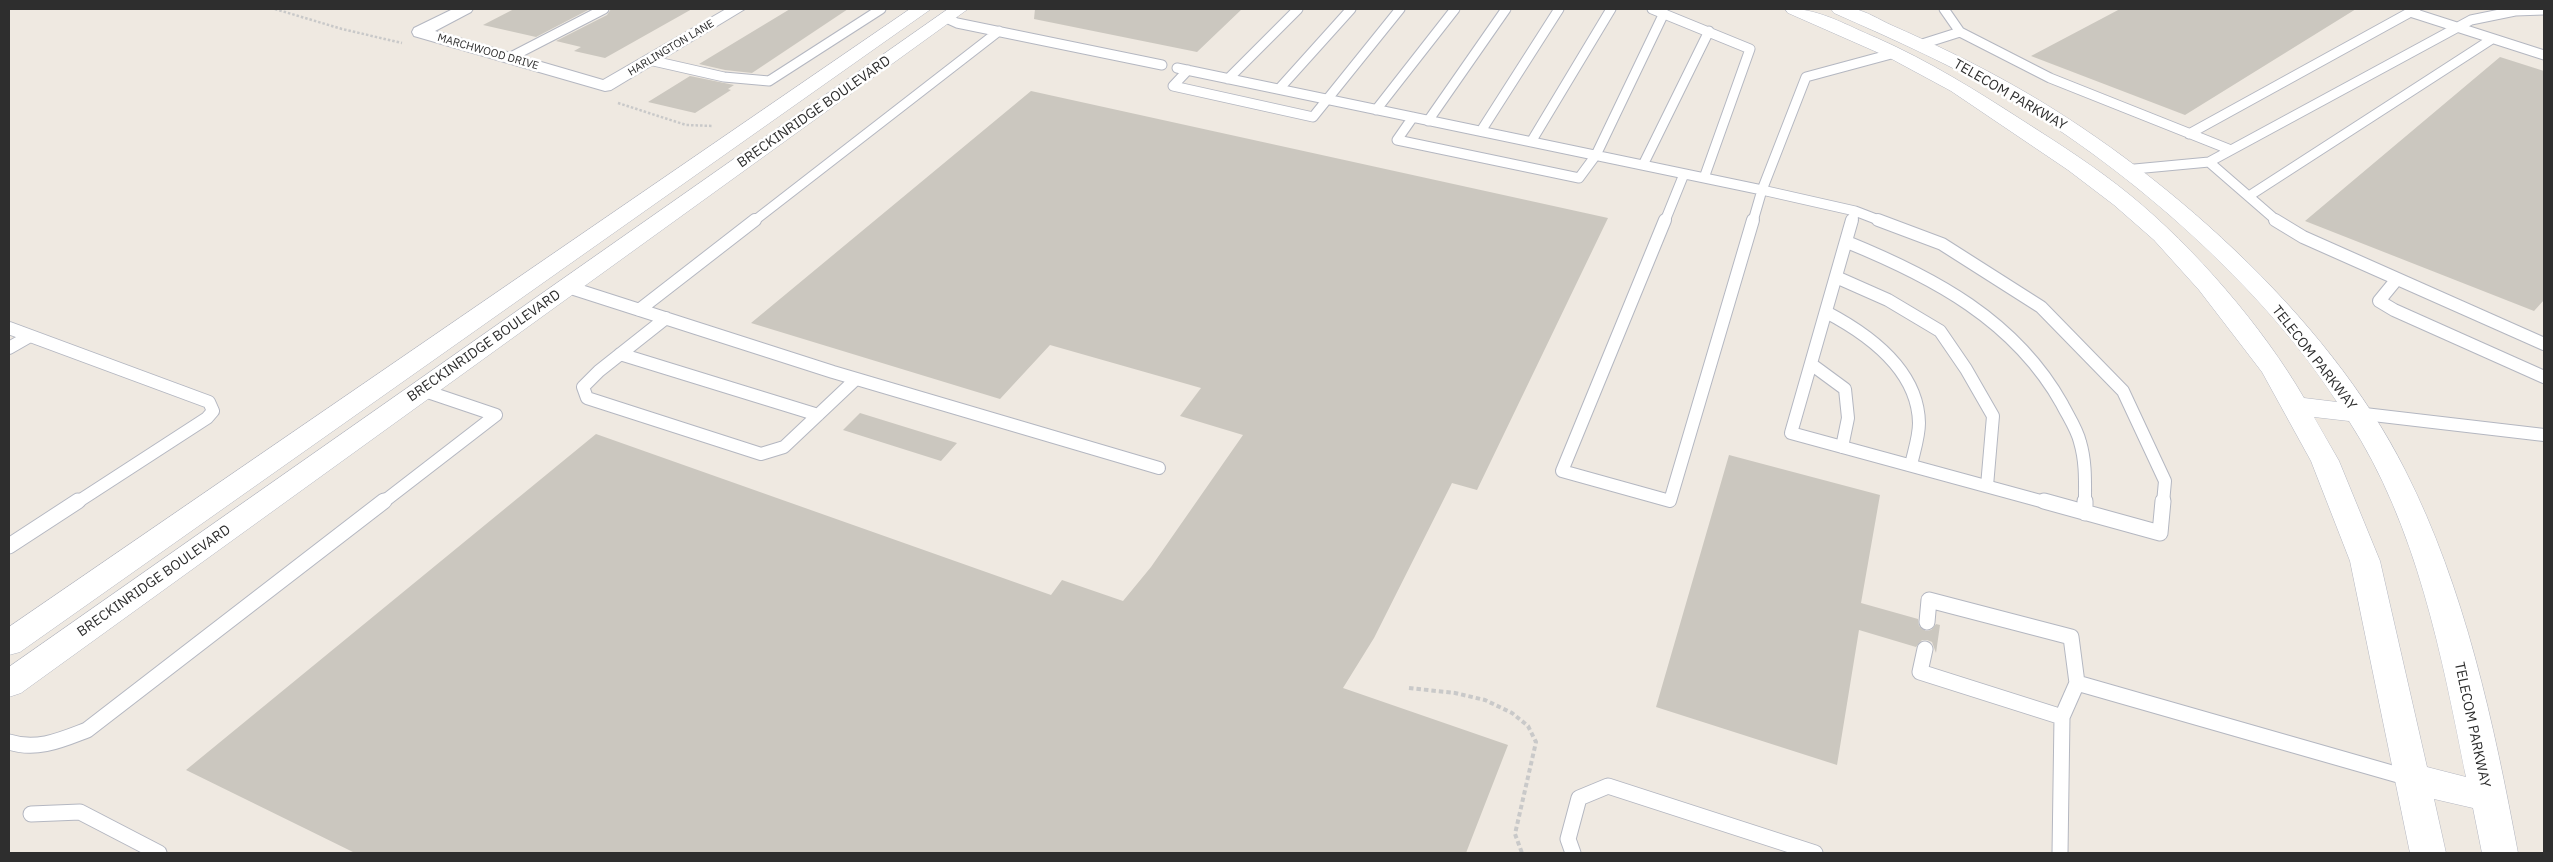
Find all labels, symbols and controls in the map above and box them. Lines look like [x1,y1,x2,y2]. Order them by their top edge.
street label: HARLINGTON LANE [626,17,716,79]
street label: MARCHWOOD DRIVE [436,31,540,73]
street label: BRECKINRIDGE BOULEVARD [734,53,894,171]
street label: TELECOM PARKWAY [1950,56,2070,134]
street label: BRECKINRIDGE BOULEVARD [404,287,564,405]
street label: TELECOM PARKWAY [2268,302,2360,414]
street label: BRECKINRIDGE BOULEVARD [74,522,234,640]
street label: TELECOM PARKWAY [2450,661,2494,789]

